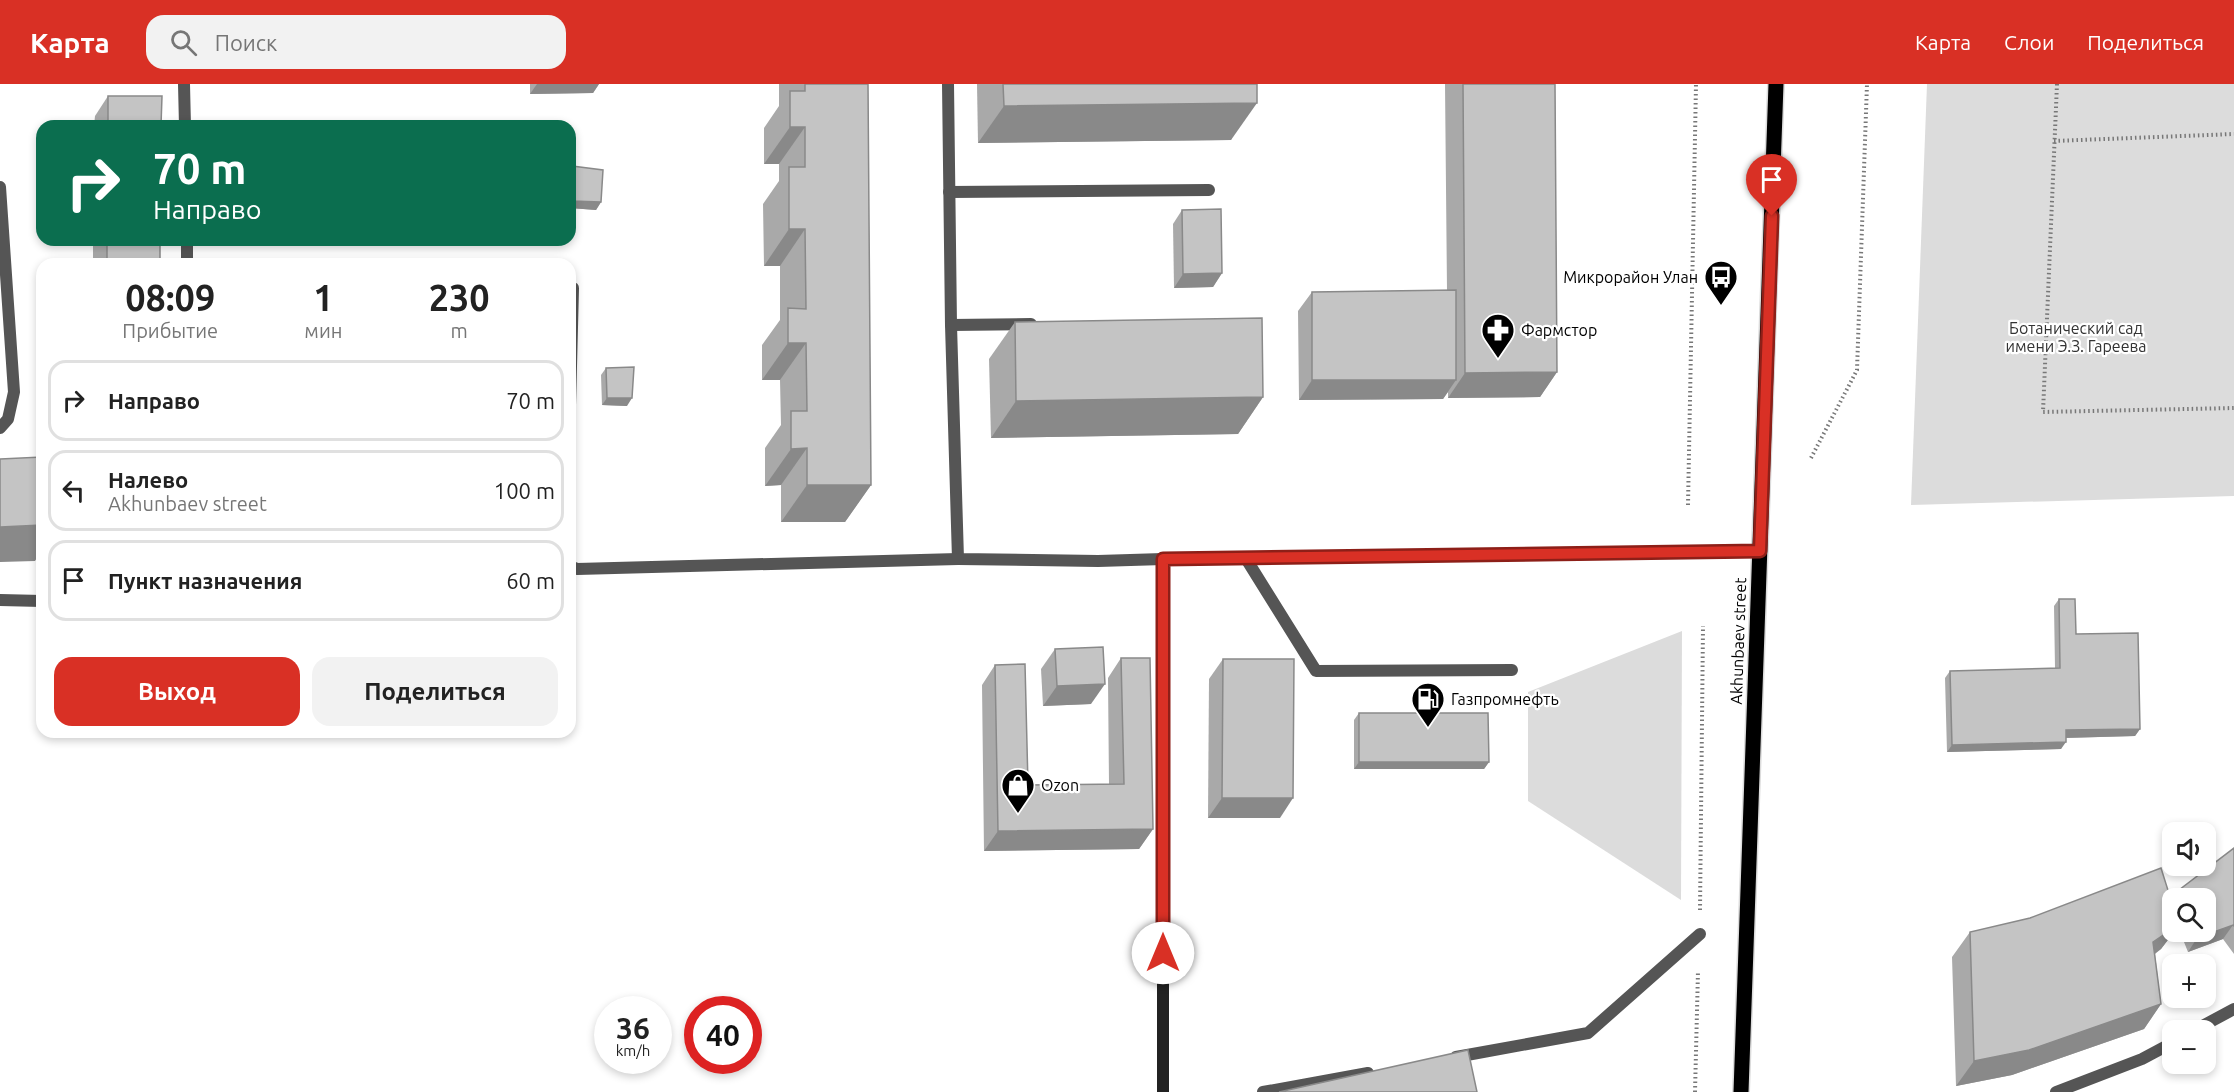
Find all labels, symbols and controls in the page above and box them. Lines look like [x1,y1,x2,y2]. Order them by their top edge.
search box [146,15,566,69]
icon: search [167,26,200,59]
text: Карта [30,27,110,58]
text: Поиск [215,30,277,55]
text: Карта [1915,30,1971,54]
text: Слои [2004,30,2054,54]
text: Поделиться [2087,30,2204,54]
icon: right [54,144,132,222]
text: 70 m [153,145,247,192]
pin [1746,154,1797,216]
icon: arrive [1755,163,1788,196]
text: Направо [153,194,262,224]
bus stop icon: Микрорайон Улан [1703,259,1739,306]
place label: Микрорайон Улан [1563,268,1698,286]
text: 08:09 [125,277,215,318]
text: 1 [313,277,334,318]
text: 230 [429,277,490,318]
pharmacy icon: Фармстор [1480,312,1516,359]
text: Прибытие [122,319,218,342]
text: мин [304,319,342,342]
text: m [451,319,468,342]
park label: Ботанический сад имени Э.З. Гареева [2005,319,2147,355]
place label: Фармстор [1521,321,1597,339]
icon: right [57,384,90,417]
text: Направо [108,388,200,413]
text: 70 m [506,388,555,413]
text: Налево [108,467,188,492]
icon: left [57,474,90,507]
text: 100 m [494,478,555,503]
text: Akhunbaev street [108,492,267,515]
icon: arrive [57,564,90,597]
text: Пункт назначения [108,568,302,593]
text: 60 m [506,568,555,593]
street label: Akhunbaev street [1727,577,1749,705]
button: Выход [54,657,300,726]
button: Поделиться [312,657,558,726]
fuel station icon: Газпромнефть [1410,681,1446,728]
place label: Газпромнефть [1451,690,1559,708]
shop icon: Ozon [1000,767,1036,814]
place label: Ozon [1041,776,1079,794]
map controls [2162,822,2216,1074]
button: sound [2162,822,2216,876]
button: search [2162,888,2216,942]
position arrow [1131,921,1195,985]
button: + [2162,954,2216,1008]
speed limit sign: 40 [684,996,762,1074]
text: 36 [616,1011,650,1045]
button: − [2162,1020,2216,1074]
text: km/h [616,1042,650,1059]

